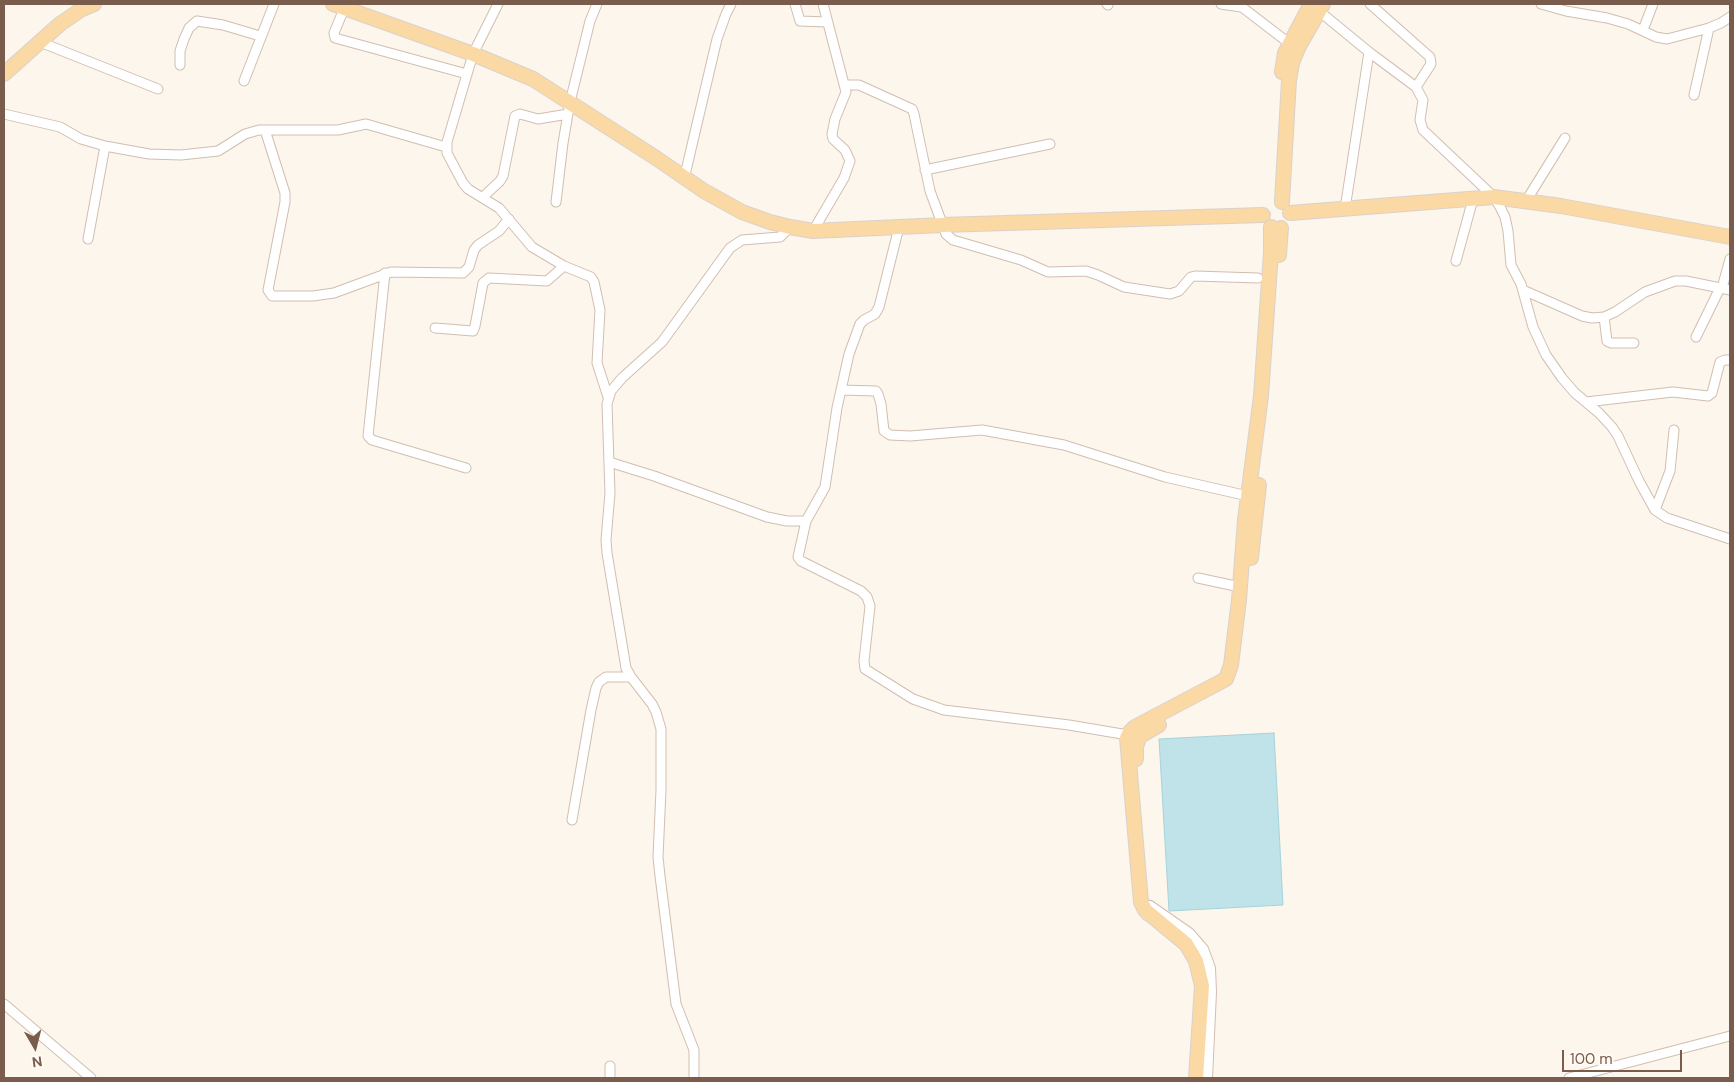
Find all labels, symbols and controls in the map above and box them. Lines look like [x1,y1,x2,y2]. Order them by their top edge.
north arrow [10,1022,60,1072]
scale bar [1564,1040,1684,1072]
text: 100 m [1570,1049,1613,1069]
text: N [31,1052,43,1071]

